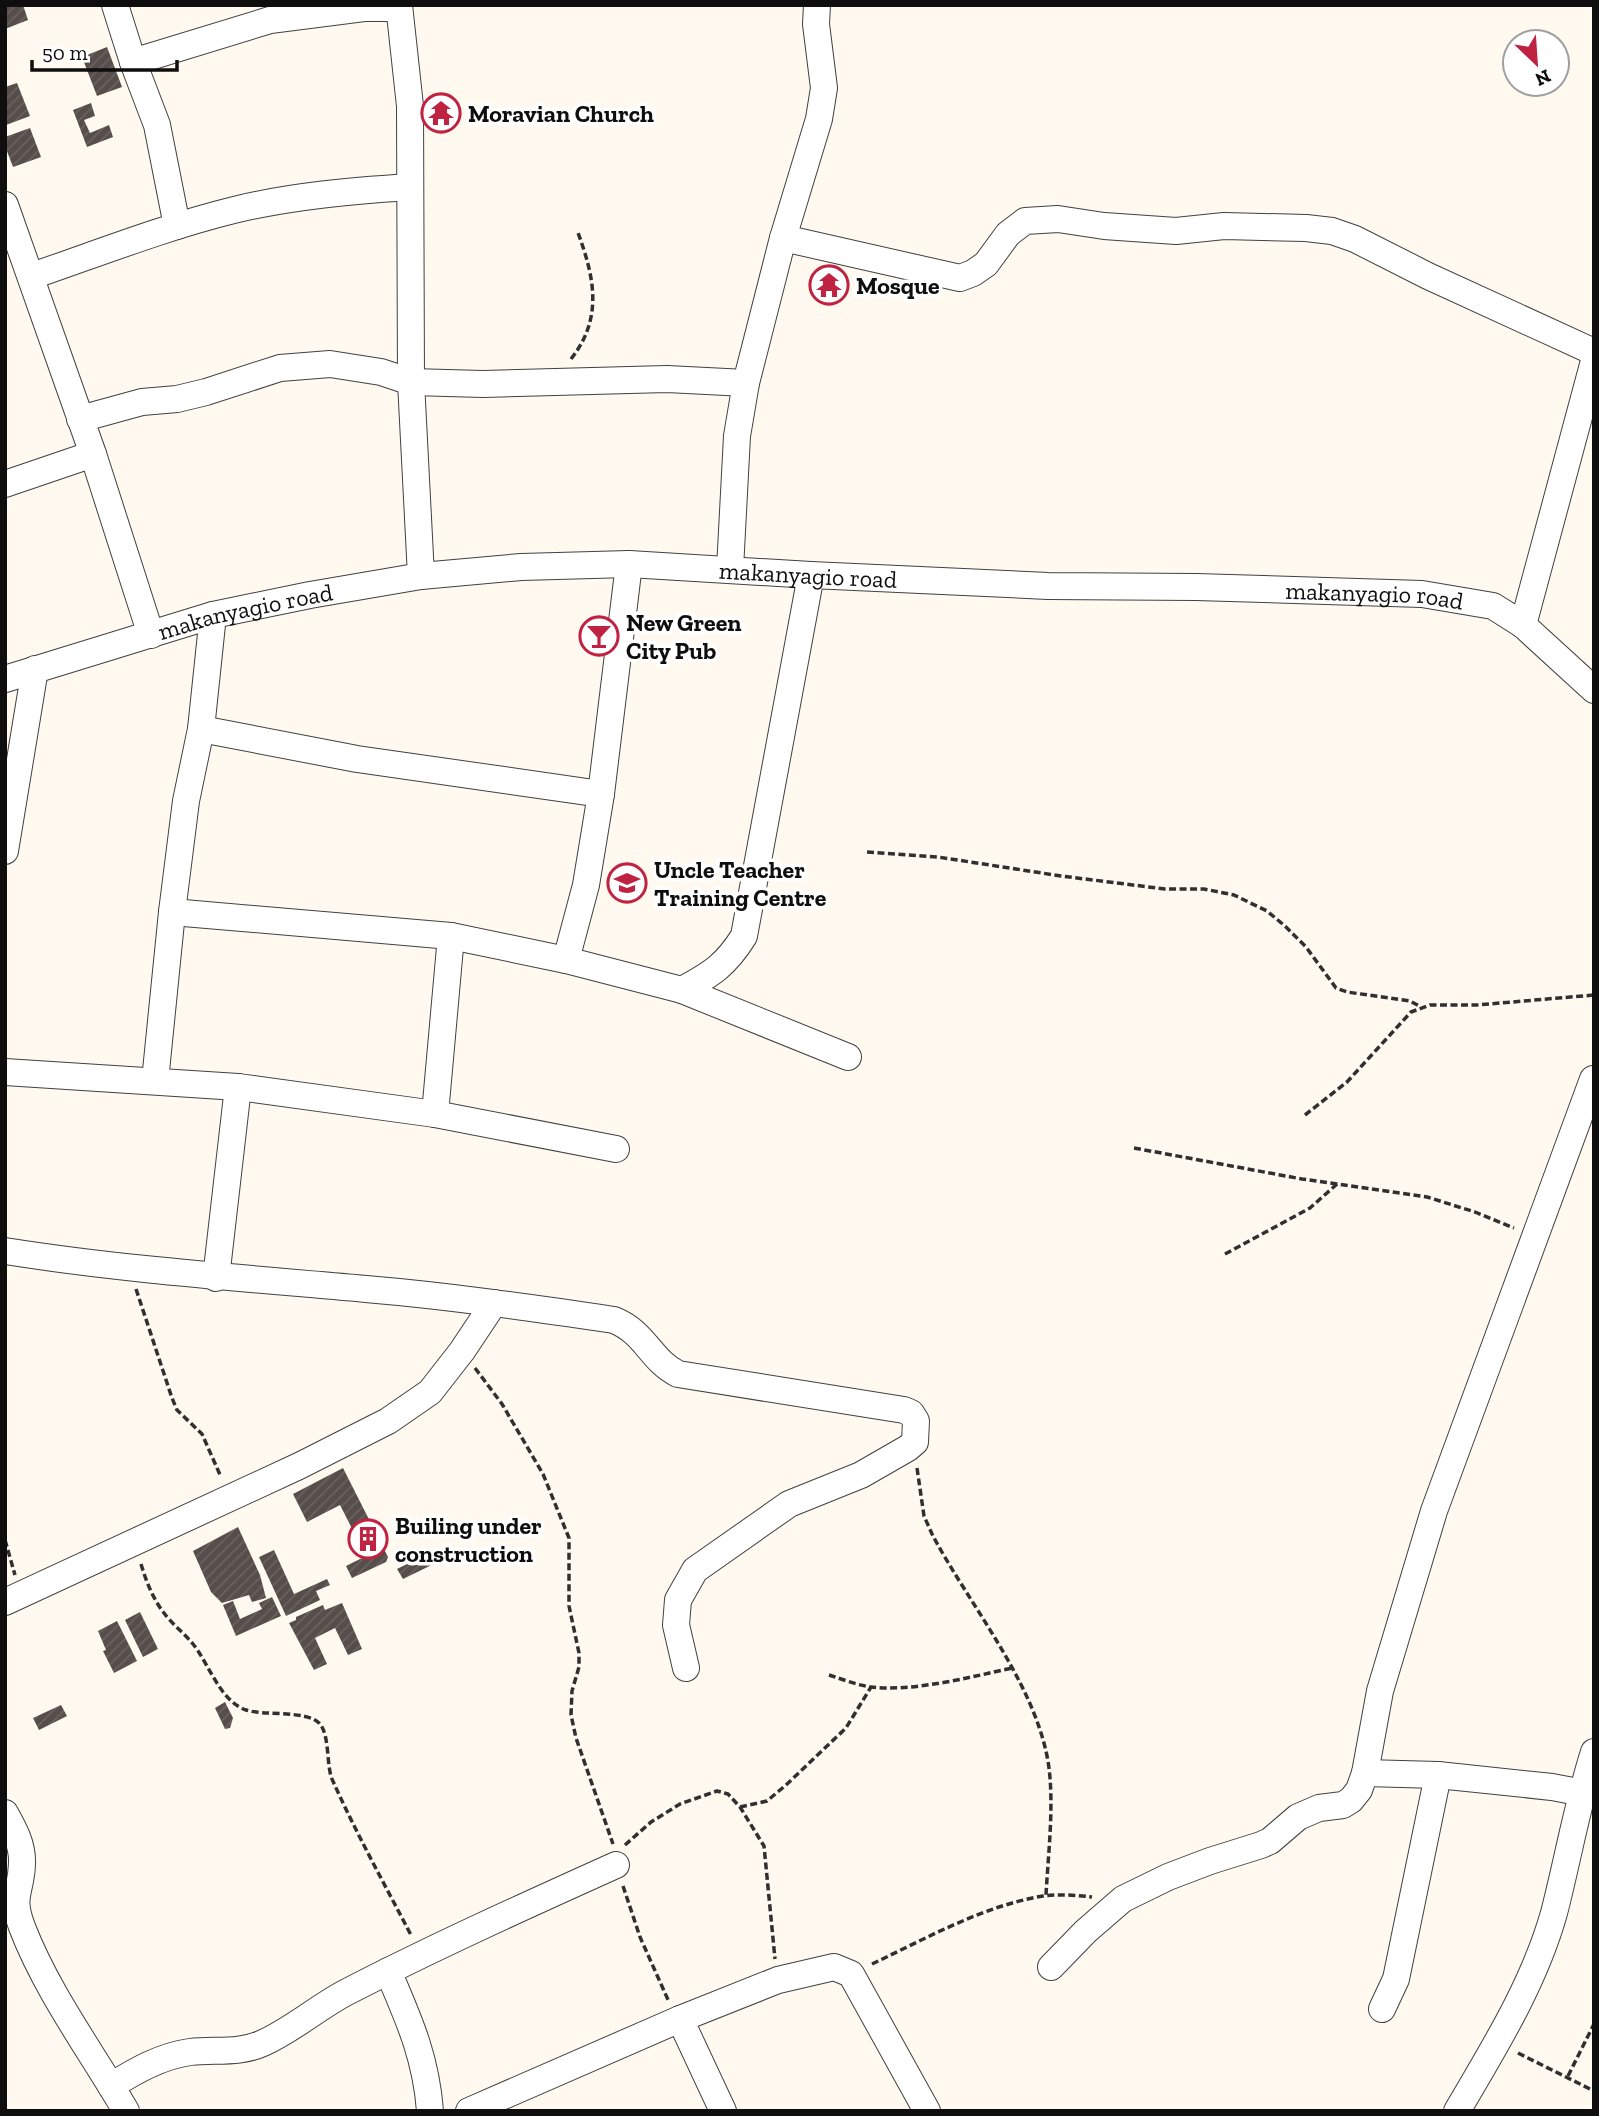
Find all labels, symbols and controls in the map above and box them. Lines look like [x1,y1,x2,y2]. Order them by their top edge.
scale bar [32,28,177,72]
north arrow [1501,28,1571,98]
text: 50 m [42,40,88,65]
text: N [1532,64,1554,91]
temple icon: Moravian Church [420,92,462,134]
place label: Moravian Church [468,99,654,128]
temple icon: Mosque [808,264,850,306]
place label: Mosque [856,271,940,300]
street label: makanyagio road [718,555,898,593]
street label: makanyagio road [1285,575,1466,615]
street label: makanyagio road [154,577,335,646]
place label: New Green City Pub [626,608,742,665]
bar icon: New Green City Pub [578,615,620,657]
place label: Uncle Teacher Training Centre [654,855,827,912]
school or university icon: Uncle Teacher Training Centre [606,862,648,904]
place label: Builing under construction [395,1511,542,1568]
building icon: Builing under construction [347,1518,389,1560]

